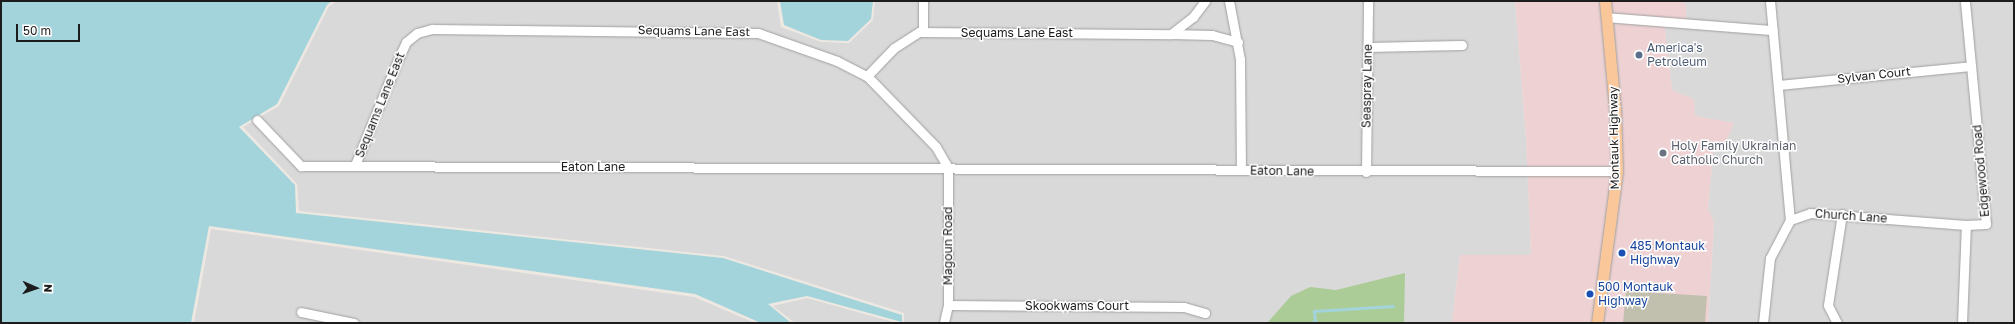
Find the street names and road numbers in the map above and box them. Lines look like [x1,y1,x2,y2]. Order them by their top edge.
street label: Sequams Lane East [638,23,750,39]
street label: Sequams Lane East [961,26,1073,40]
street label: Seaspray Lane [1359,44,1375,128]
street label: Sequams Lane East [352,50,408,160]
street label: Sylvan Court [1837,64,1911,86]
street label: Montauk Highway [1606,86,1622,190]
street label: Edgewood Road [1970,124,1992,218]
street label: Eaton Lane [561,160,625,174]
street label: Eaton Lane [1250,163,1314,179]
street label: Church Lane [1814,206,1888,226]
street label: Magoun Road [941,207,955,285]
street label: Skookwams Court [1025,299,1129,313]

